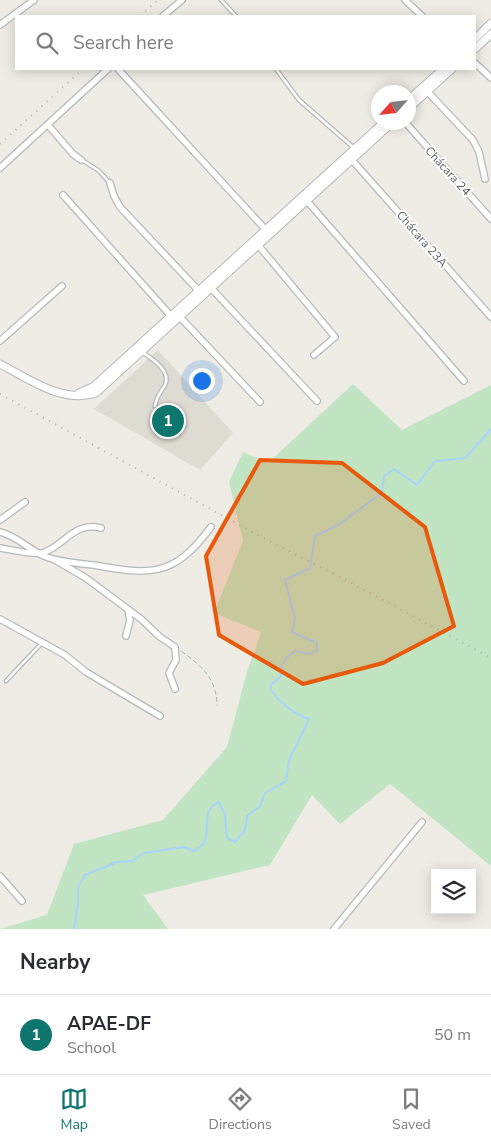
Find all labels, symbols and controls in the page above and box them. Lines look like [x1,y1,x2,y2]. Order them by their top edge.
search box [15,15,476,70]
icon: search [33,29,61,57]
text: Search here [73,30,174,56]
north arrow [371,85,416,130]
street label: Chácara 24 [422,143,474,199]
street label: Chácara 23A [393,207,451,271]
your location [189,368,215,394]
pin: 1 [152,402,184,440]
map controls [431,869,476,914]
button: layers [431,869,476,914]
text: Nearby [20,948,90,976]
text: APAE-DF [67,1011,151,1037]
text: 1 [31,1024,41,1046]
text: 50 m [434,1024,471,1046]
text: School [67,1037,116,1059]
tab: Map [60,1085,88,1134]
tab: Directions [209,1085,272,1134]
tab: Saved [392,1085,431,1134]

